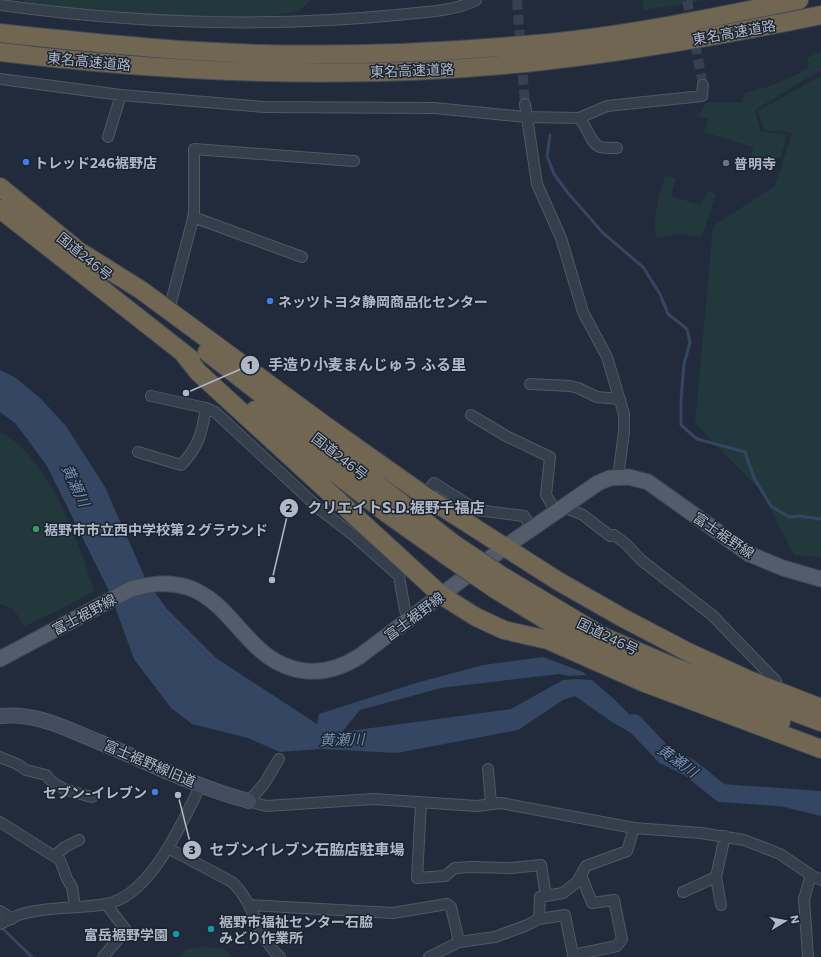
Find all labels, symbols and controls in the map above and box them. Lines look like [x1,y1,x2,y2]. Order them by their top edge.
street label: 東名高速道路 [691,16,777,48]
street label: 東名高速道路 [46,49,132,73]
street label: 東名高速道路 [370,60,454,80]
place label: トレッド246裾野店 [34,154,157,171]
place label: 普明寺 [734,155,776,172]
marker: トレッド246裾野店 [21,157,31,167]
marker: 普明寺 [721,158,731,168]
street label: 国道246号 [54,228,116,284]
place label: ネッツトヨタ静岡商品化センター [278,293,488,310]
marker: ネッツトヨタ静岡商品化センター [265,296,275,306]
callout: 手造り小麦まんじゅう ふる里 [240,352,473,379]
text: 手造り小麦まんじゅう ふる里 [268,355,466,373]
text: 1 [247,357,253,371]
street label: 国道246号 [309,429,371,483]
water label: 黄瀬川 [58,461,95,511]
callout: クリエイトS.D.裾野千福店 [279,494,493,521]
text: クリエイトS.D.裾野千福店 [307,498,485,516]
text: 2 [286,500,293,514]
street label: 富士裾野線 [690,508,758,562]
place label: 裾野市市立西中学校第２グラウンド [44,521,268,538]
marker: 裾野市市立西中学校第２グラウンド [31,524,41,534]
street label: 富士裾野線 [381,588,447,644]
street label: 富士裾野線 [49,590,119,638]
street label: 国道246号 [574,614,642,658]
water label: 黄瀬川 [319,730,367,748]
street label: 富士裾野線旧道 [102,736,198,790]
water label: 黄瀬川 [655,739,703,782]
place label: セブン-イレブン [43,784,147,801]
marker: セブン-イレブン [150,787,160,797]
callout: セブンイレブン石脇店駐車場 [182,836,413,863]
text: セブンイレブン石脇店駐車場 [209,840,405,858]
text: 3 [189,842,196,856]
north arrow [765,901,805,941]
place label: 裾野市福祉センター石脇 みどり作業所 [219,913,373,946]
text: N [788,914,802,924]
marker: 裾野市福祉センター石脇 みどり作業所 [206,924,216,934]
place label: 富岳裾野学園 [84,926,168,943]
marker: 富岳裾野学園 [171,929,181,939]

